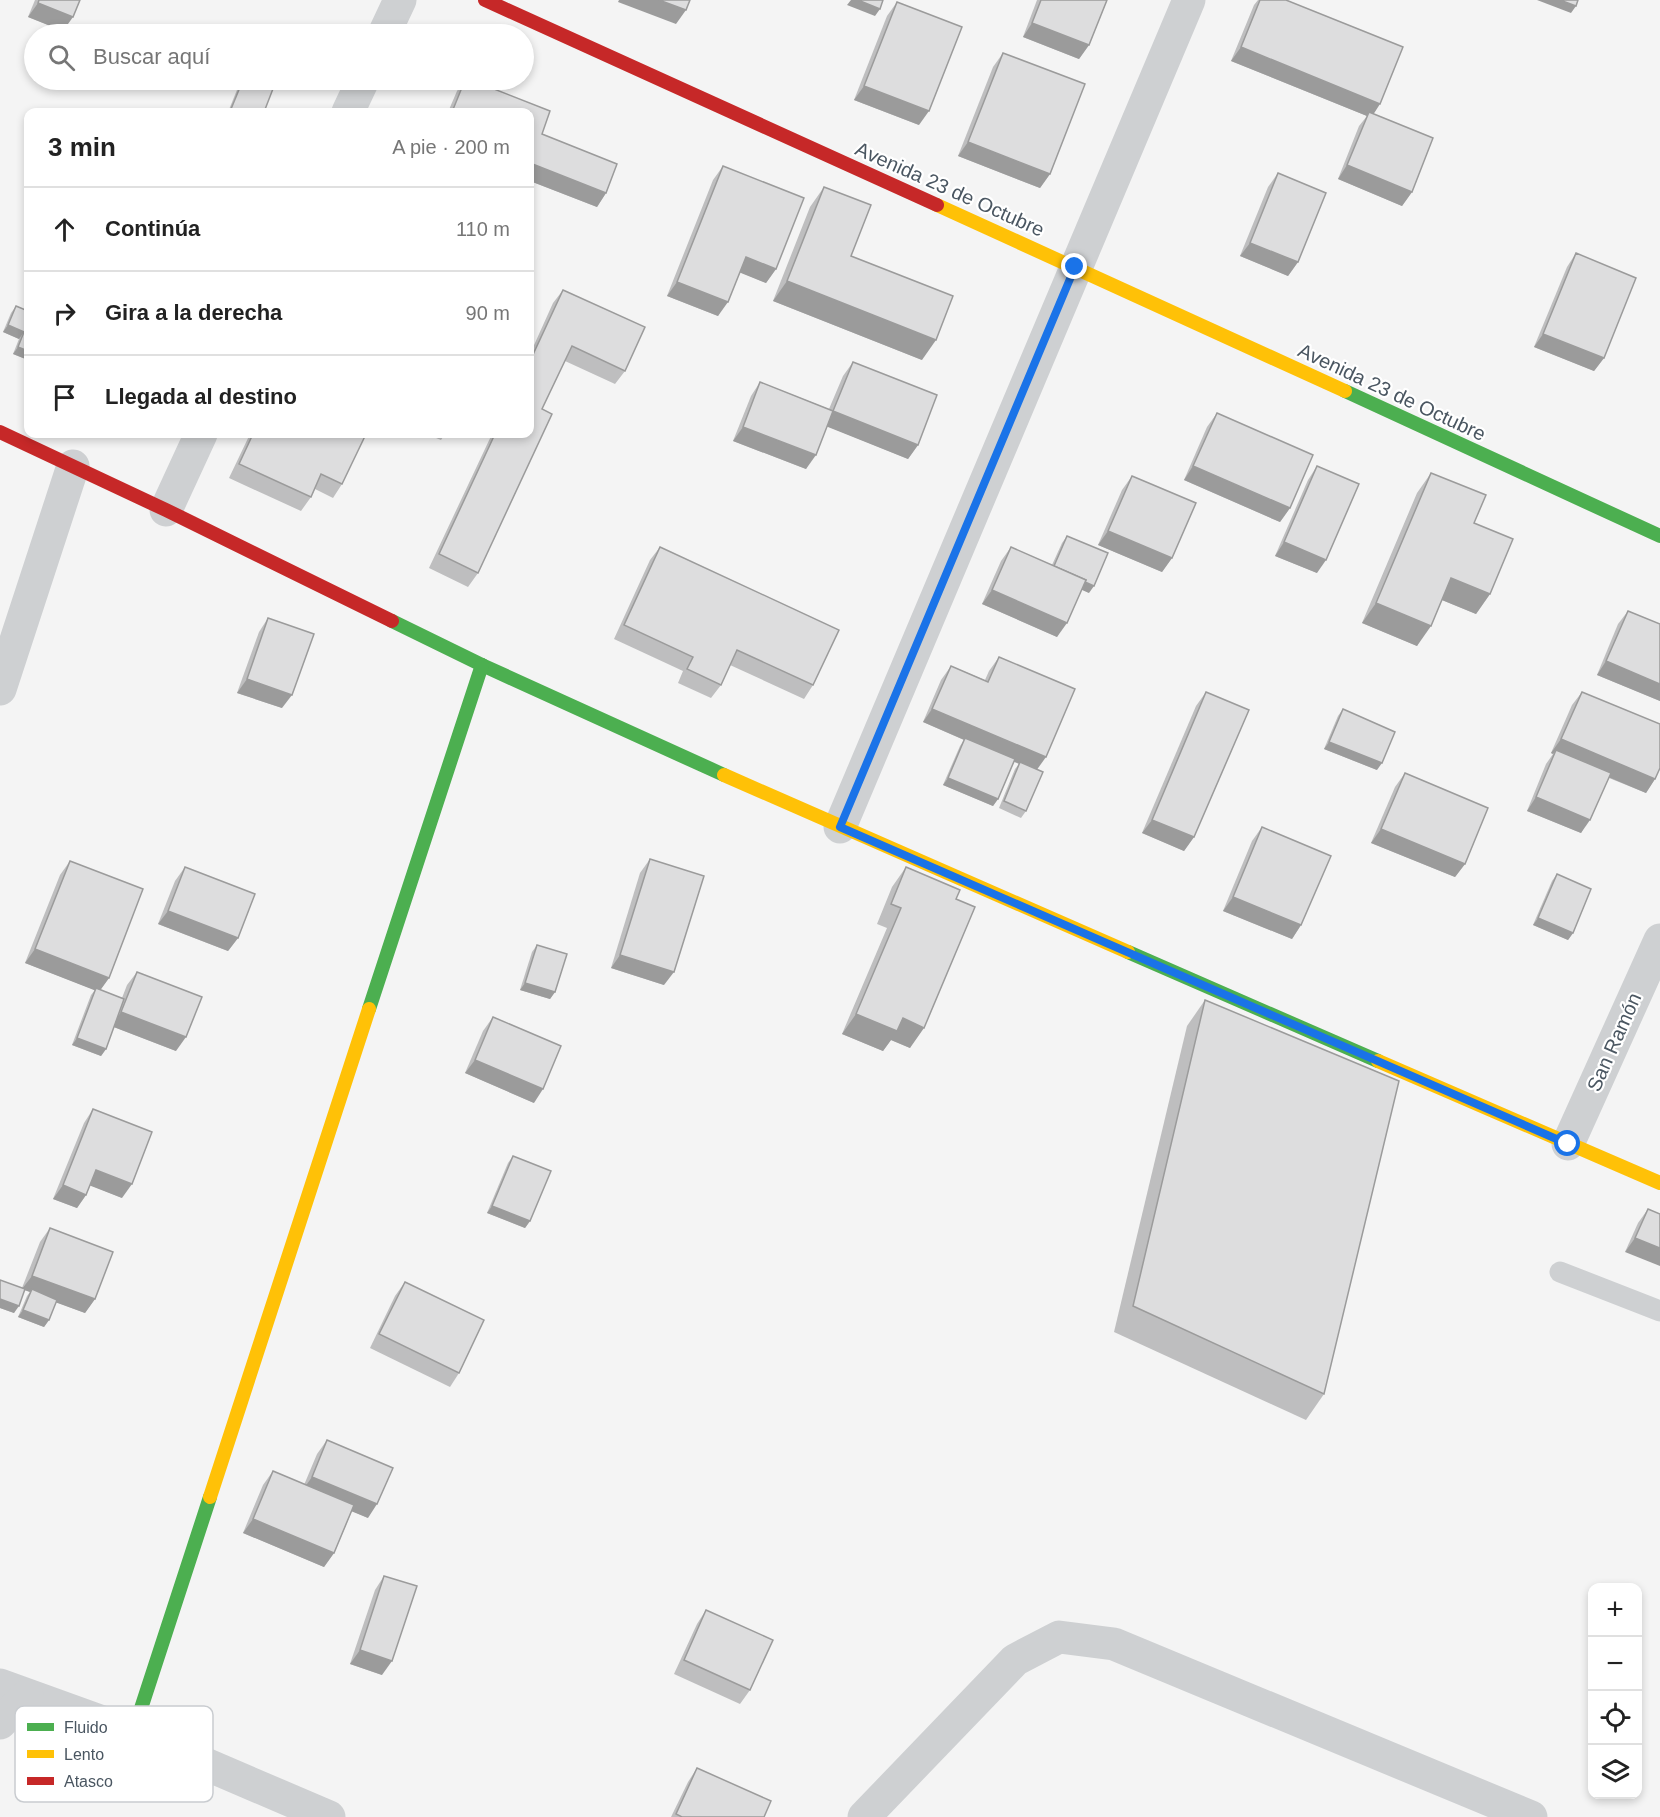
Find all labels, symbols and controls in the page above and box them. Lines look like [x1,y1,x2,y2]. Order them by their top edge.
search box [24,24,534,90]
icon: search [45,41,78,74]
text: Buscar aquí [93,44,210,69]
text: 3 min [48,132,116,162]
text: A pie · 200 m [392,136,510,158]
street label: Avenida 23 de Octubre [852,137,1048,241]
icon: ahead [48,213,81,246]
text: Continúa [105,216,200,241]
text: 110 m [456,218,510,240]
route end [1061,253,1087,279]
icon: right [48,297,81,330]
text: Gira a la derecha [105,300,282,325]
text: 90 m [466,302,510,324]
street label: Avenida 23 de Octubre [1295,339,1489,445]
icon: arrive [48,381,81,414]
text: Llegada al destino [105,384,297,409]
street label: San Ramón [1582,989,1646,1095]
route start [1554,1130,1580,1156]
map controls [1588,1583,1642,1799]
button: + [1588,1583,1642,1637]
button: − [1588,1637,1642,1691]
button: locate [1588,1691,1642,1745]
legend [15,1706,213,1802]
text: Fluido [64,1719,108,1736]
button: layers [1588,1745,1642,1799]
text: Lento [64,1746,104,1763]
text: Atasco [64,1773,113,1790]

